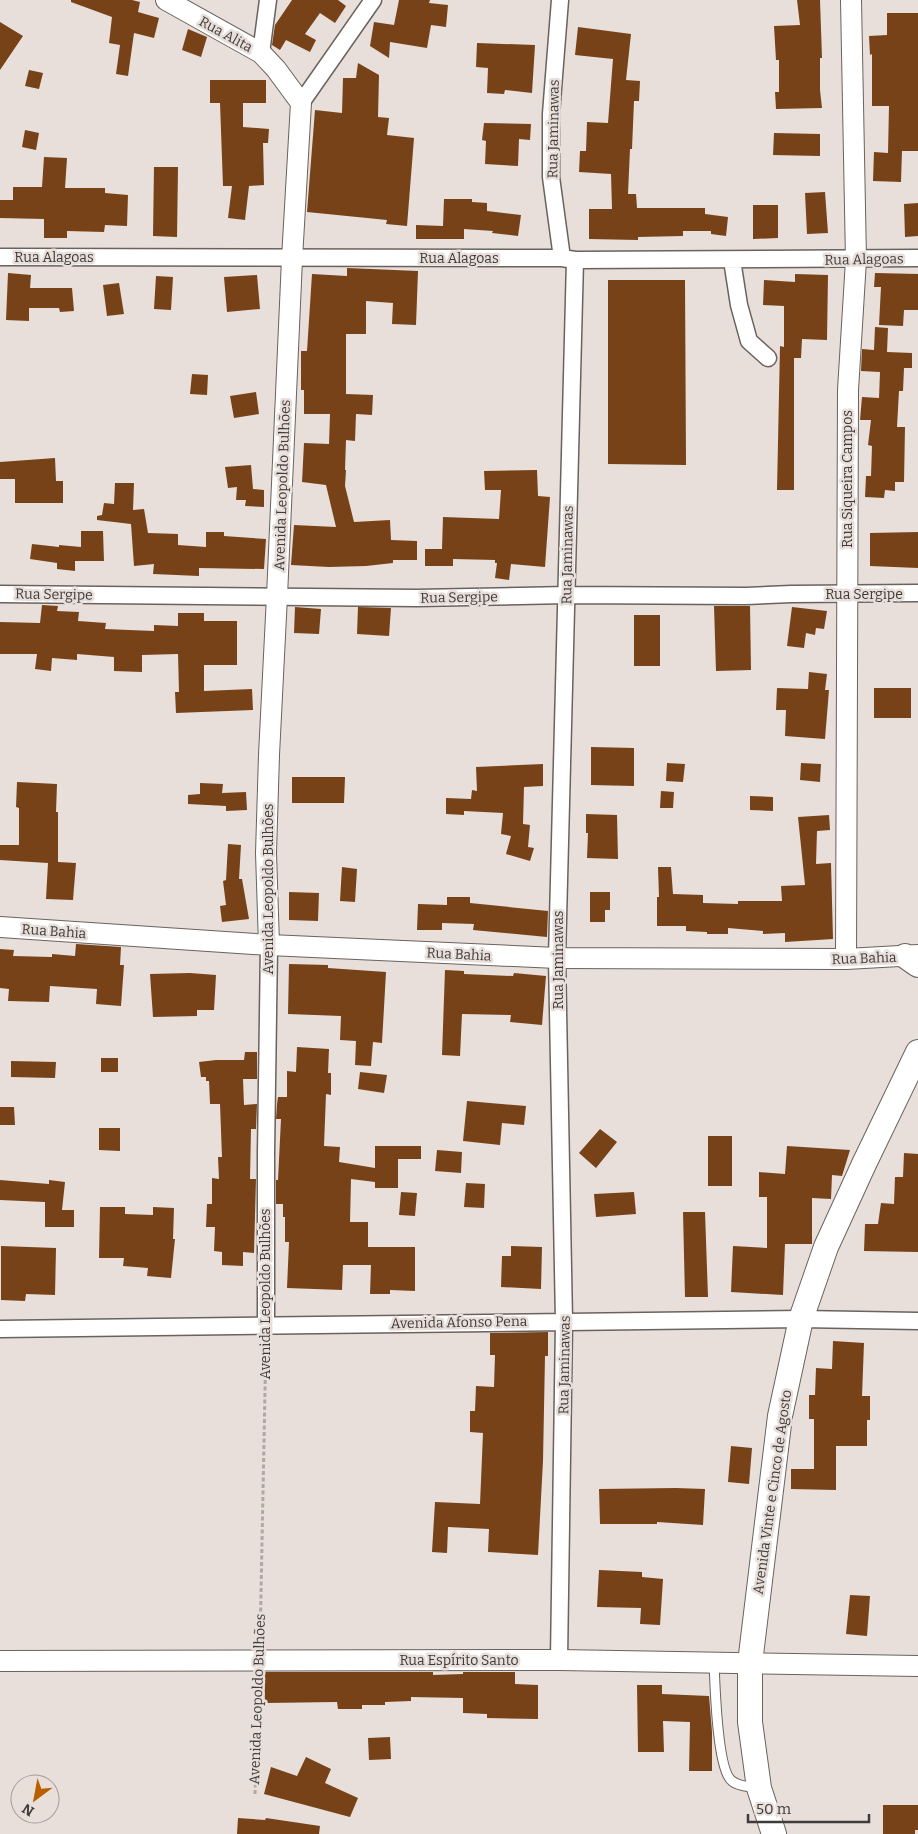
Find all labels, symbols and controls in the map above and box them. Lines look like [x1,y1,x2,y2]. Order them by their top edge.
street label: Rua Alita [196,13,256,56]
street label: Rua Jaminawas [544,79,563,179]
street label: Rua Alagoas [14,249,94,266]
street label: Rua Alagoas [419,250,499,267]
street label: Rua Alagoas [824,250,904,269]
street label: Avenida Leopoldo Bulhões [271,399,294,571]
street label: Rua Siqueira Campos [839,410,856,548]
street label: Rua Jaminawas [558,505,577,605]
street label: Rua Sergipe [15,585,93,604]
street label: Rua Sergipe [825,586,903,603]
street label: Rua Sergipe [420,588,498,607]
street label: Avenida Leopoldo Bulhões [260,803,277,975]
street label: Rua Jaminawas [550,910,567,1010]
street label: Rua Bahia [21,921,87,942]
street label: Rua Bahia [426,944,492,965]
street label: Rua Bahia [831,949,897,968]
street label: Avenida Leopoldo Bulhões [257,1208,274,1380]
street label: Avenida Afonso Pena [390,1313,528,1332]
street label: Rua Jaminawas [555,1315,574,1415]
street label: Avenida Vinte e Cinco de Agosto [750,1389,795,1596]
street label: Avenida Leopoldo Bulhões [246,1613,269,1785]
street label: Rua Espírito Santo [399,1652,519,1669]
north arrow [10,1774,60,1824]
scale bar [748,1792,869,1824]
text: N [19,1799,37,1820]
text: 50 m [756,1800,792,1818]

